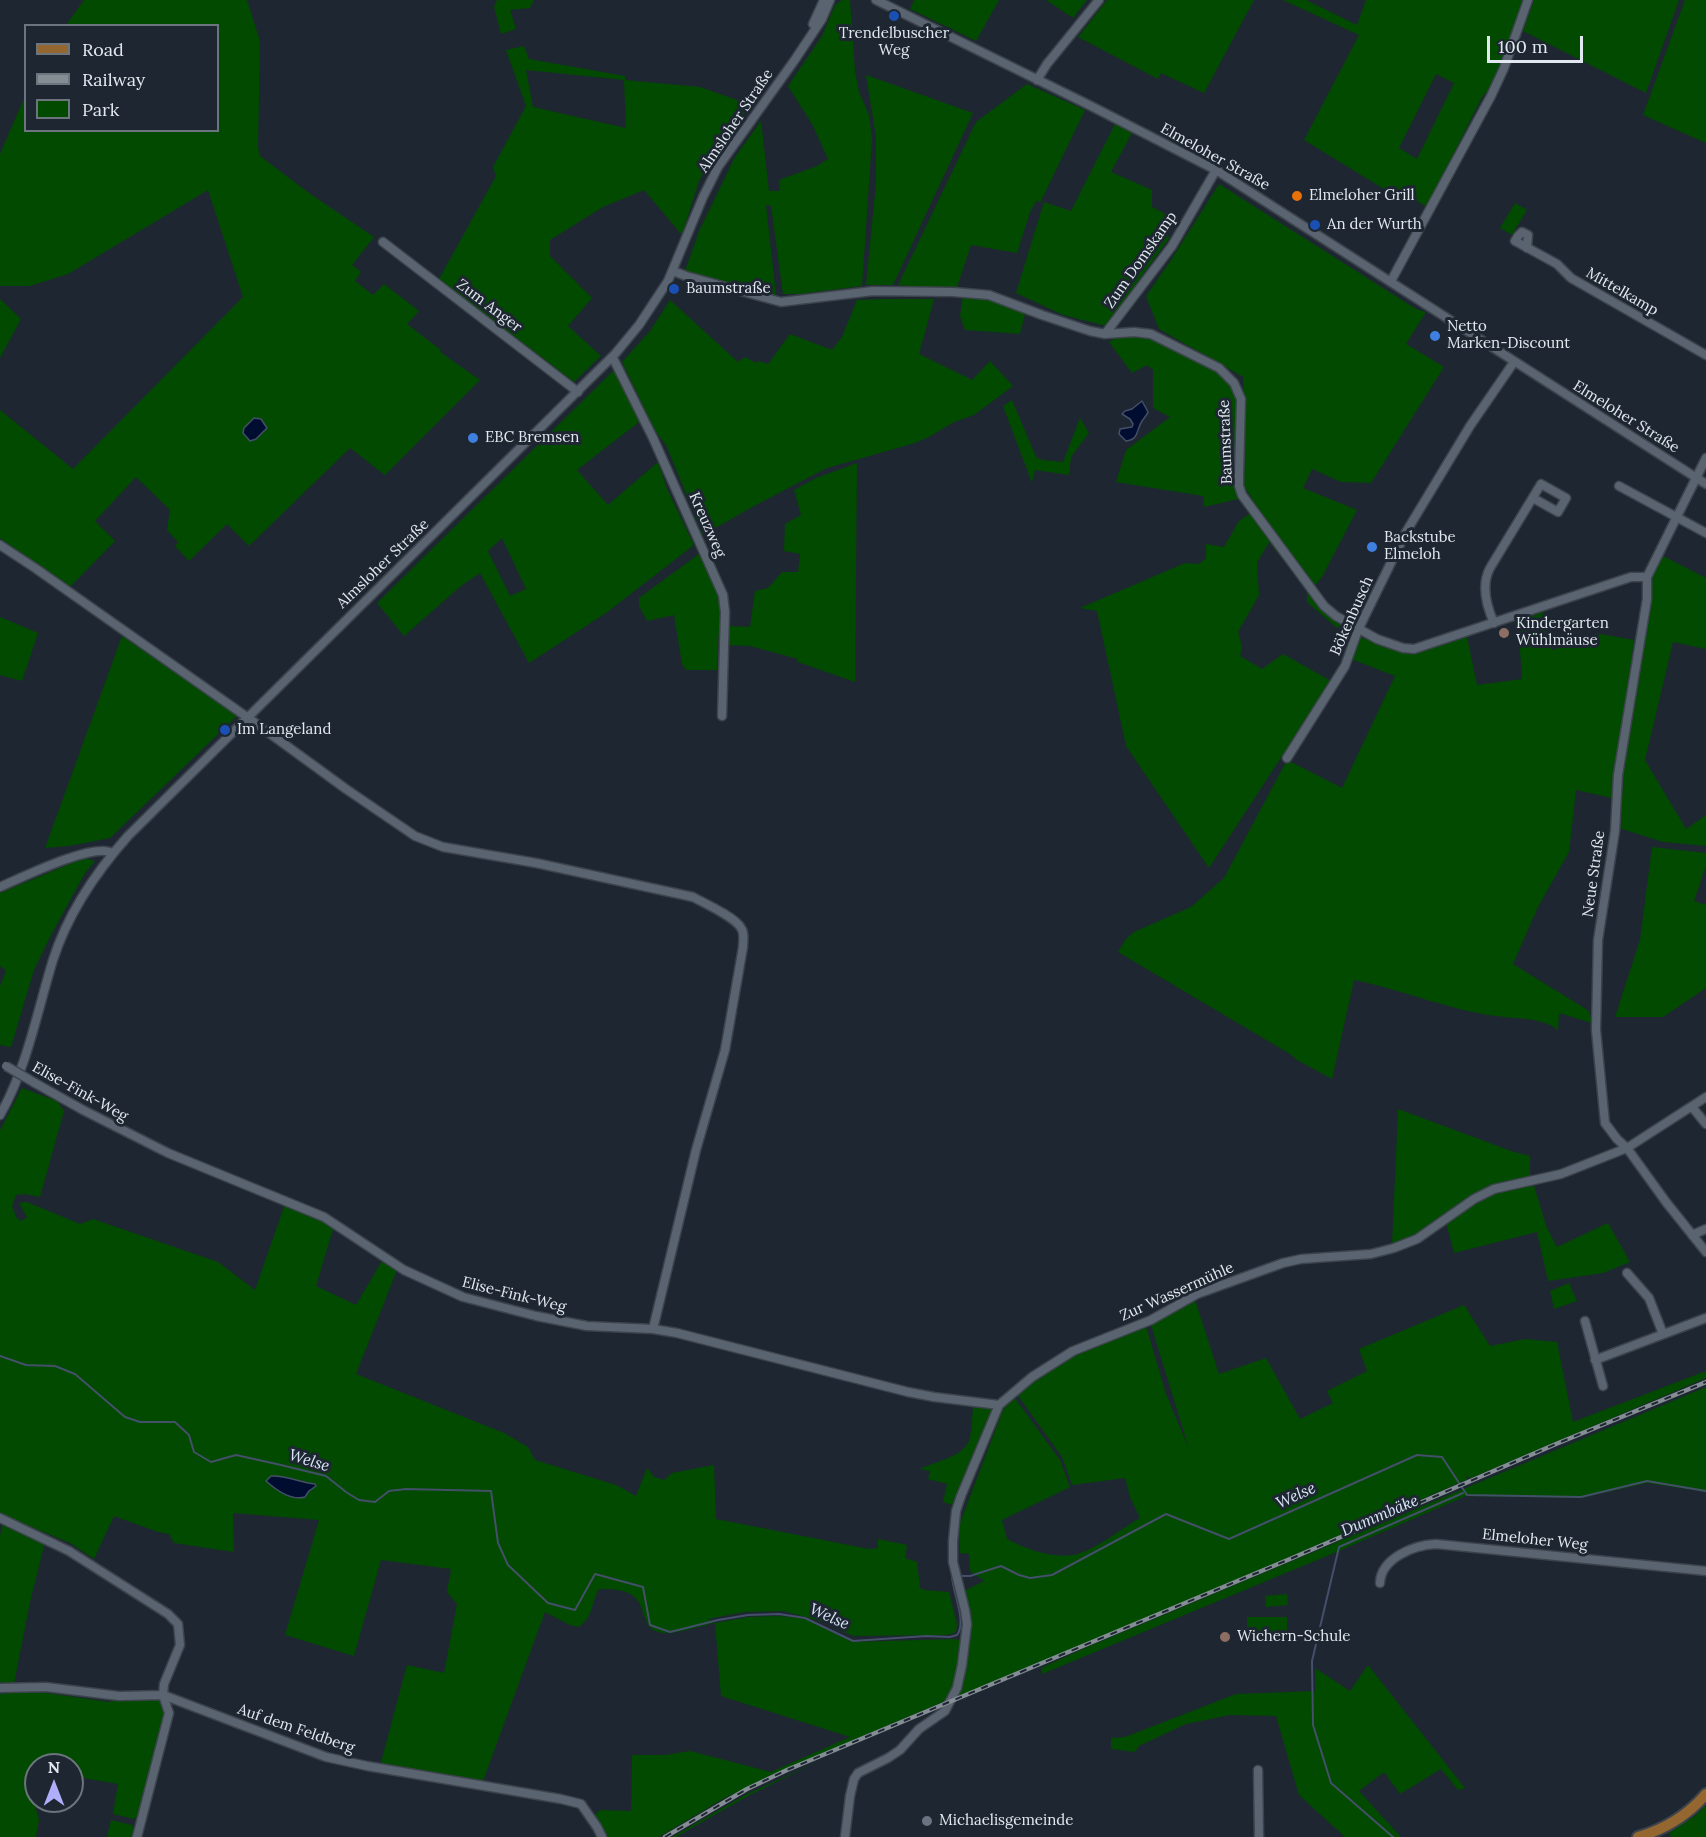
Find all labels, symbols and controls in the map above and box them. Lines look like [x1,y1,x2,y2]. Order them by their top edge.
marker: Trendelbuscher Weg [887,9,901,23]
legend [24,24,219,132]
scale bar [1490,24,1586,62]
place label: Trendelbuscher Weg [839,25,949,60]
text: 100 m [1498,35,1548,58]
text: Road [82,38,124,61]
street label: Almsloher Straße [695,66,777,176]
text: Railway [82,68,145,91]
text: Park [82,98,119,121]
street label: Elmeloher Straße [1157,120,1273,194]
place label: Elmeloher Grill [1309,187,1415,205]
marker: Elmeloher Grill [1290,189,1304,203]
street label: Zum Domskamp [1101,208,1181,312]
place label: An der Wurth [1327,216,1422,234]
marker: An der Wurth [1308,218,1322,232]
street label: Mittelkamp [1583,264,1661,320]
street label: Zum Anger [453,276,525,336]
place label: Baumstraße [686,280,771,298]
marker: Baumstraße [667,282,681,296]
place label: Netto Marken-Discount [1447,318,1570,353]
marker: Netto Marken-Discount [1428,329,1442,343]
street label: Elmeloher Straße [1569,377,1683,457]
street label: Baumstraße [1216,399,1236,485]
place label: EBC Bremsen [485,429,579,447]
marker: EBC Bremsen [466,431,480,445]
street label: Kreuzweg [685,490,729,560]
street label: Almsloher Straße [333,516,433,612]
place label: Backstube Elmeloh [1384,529,1456,564]
marker: Backstube Elmeloh [1365,540,1379,554]
street label: Bökenbusch [1327,574,1377,658]
place label: Kindergarten Wühlmäuse [1516,615,1609,650]
marker: Kindergarten Wühlmäuse [1497,626,1511,640]
place label: Im Langeland [237,721,331,739]
marker: Im Langeland [218,723,232,737]
street label: Neue Straße [1579,830,1609,918]
street label: Elise-Fink-Weg [29,1058,131,1126]
street label: Zur Wassermühle [1117,1259,1237,1325]
street label: Elise-Fink-Weg [460,1273,568,1317]
water label: Welse [286,1446,332,1476]
water label: Welse [1273,1479,1319,1513]
water label: Dummbäke [1338,1491,1422,1541]
street label: Elmeloher Weg [1481,1526,1589,1554]
water label: Welse [806,1600,852,1634]
place label: Wichern-Schule [1237,1628,1350,1646]
marker: Wichern-Schule [1218,1630,1232,1644]
street label: Auf dem Feldberg [235,1701,357,1757]
north arrow [24,1753,84,1813]
text: N [48,1757,60,1777]
place label: Michaelisgemeinde [939,1812,1073,1830]
marker: Michaelisgemeinde [920,1814,934,1828]

